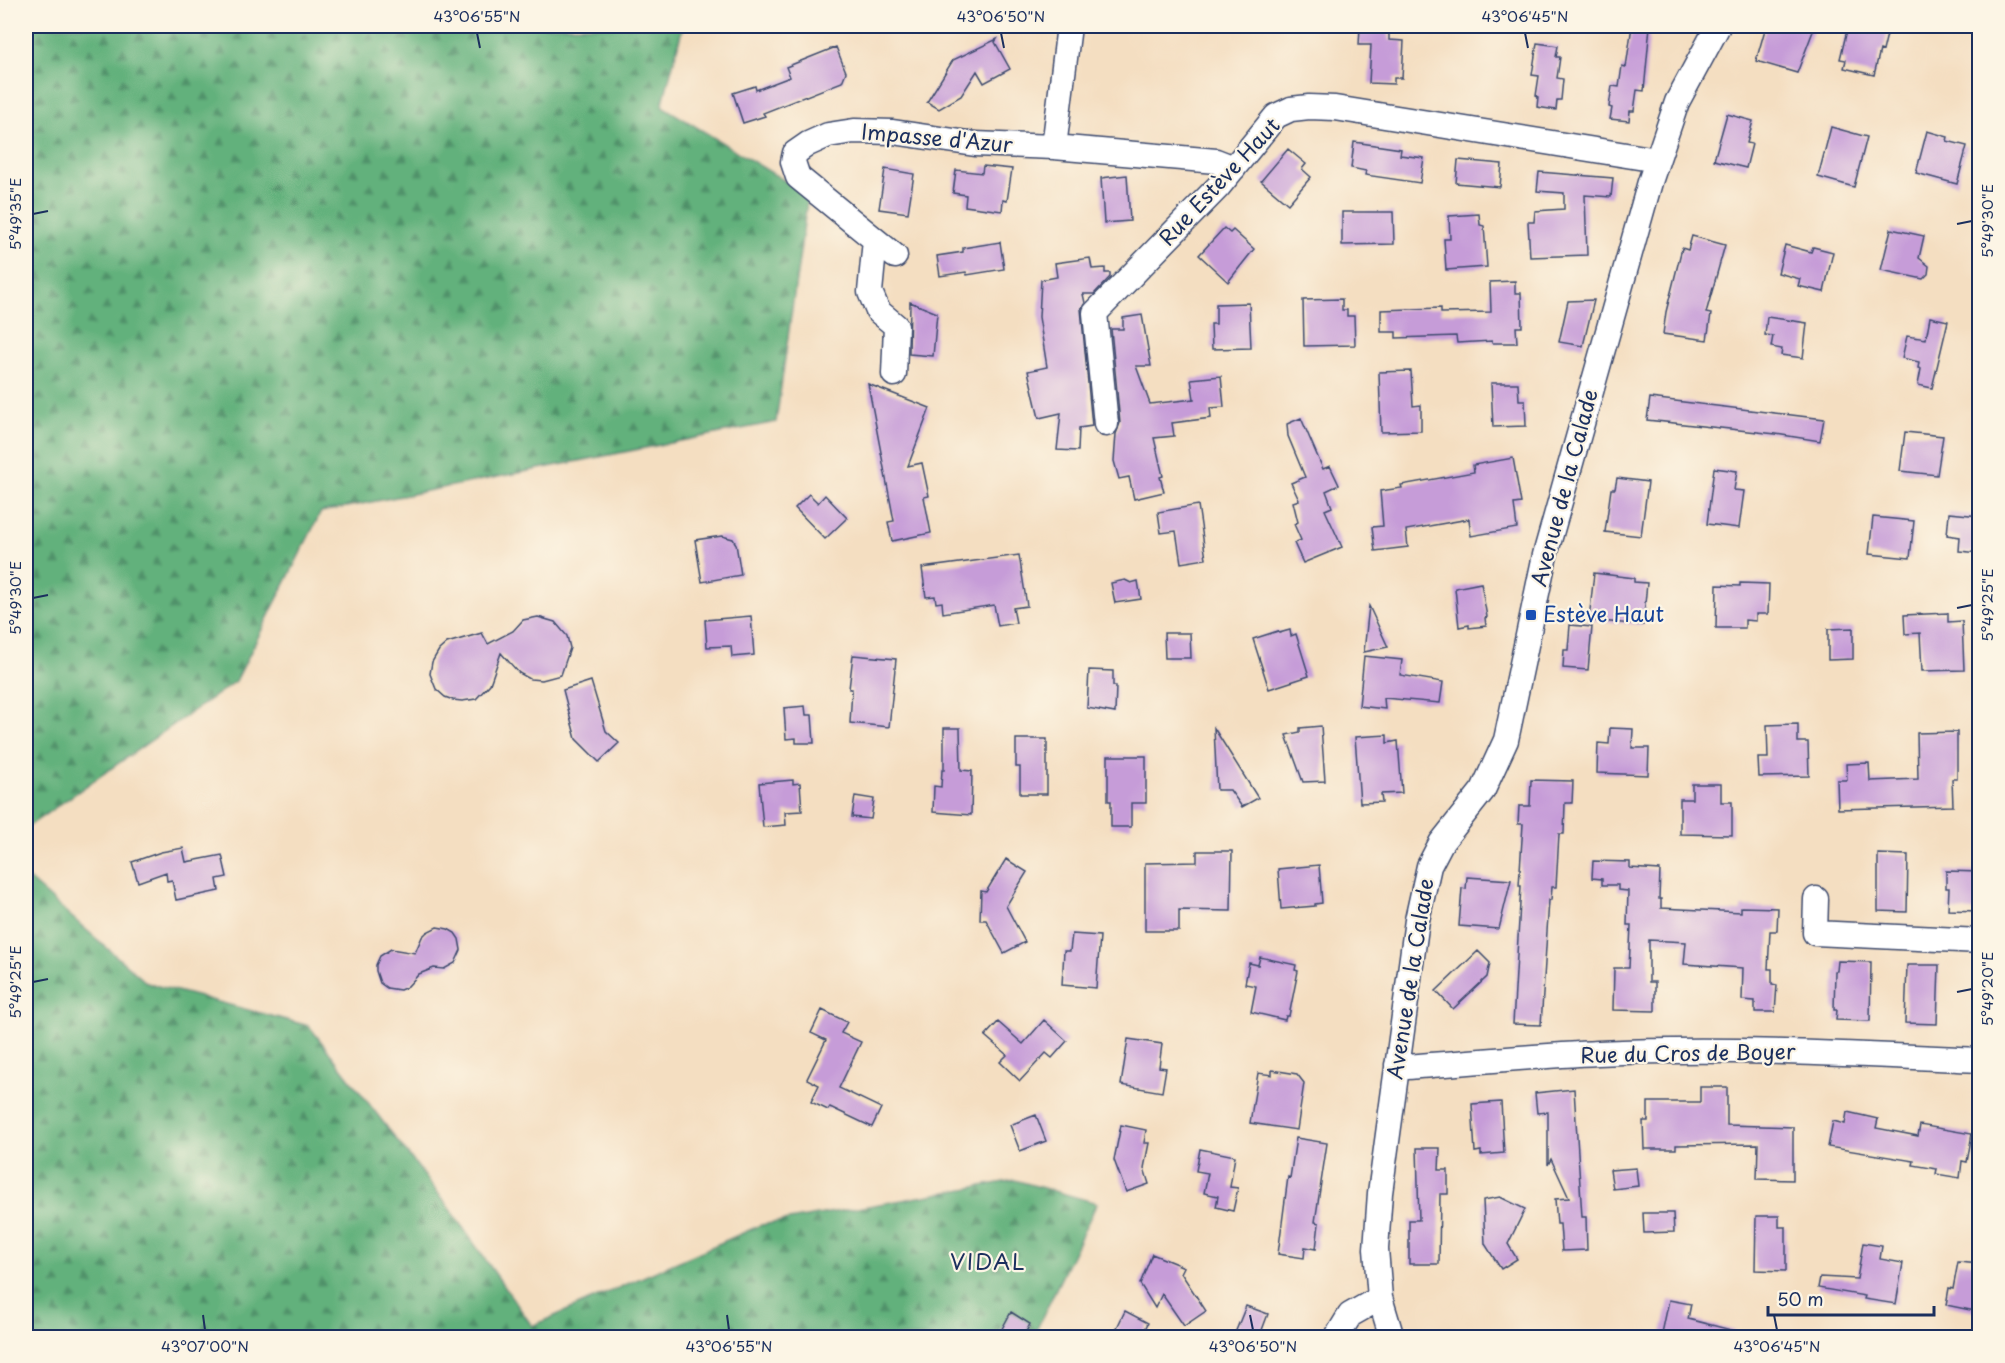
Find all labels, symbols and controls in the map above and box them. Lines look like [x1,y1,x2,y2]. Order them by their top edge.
text: 43°06'55"N [433,4,521,27]
text: 43°06'50"N [957,4,1045,27]
text: 43°06'45"N [1481,4,1569,27]
street label: Rue Estève Haut [1151,109,1287,252]
street label: Impasse d'Azur [860,114,1014,160]
text: 5°49'35"E [3,178,26,250]
text: 5°49'30"E [1975,184,1998,258]
street label: Avenue de la Calade [1521,385,1605,590]
text: 5°49'30"E [3,561,26,635]
text: 5°49'25"E [1975,568,1998,642]
place label: Estève Haut [1543,597,1664,629]
marker: Estève Haut [1524,608,1538,622]
street label: Avenue de la Calade [1377,876,1441,1081]
text: 5°49'25"E [3,945,26,1019]
text: 5°49'20"E [1975,952,1998,1026]
street label: Rue du Cros de Boyer [1580,1034,1796,1070]
district label: VIDAL [950,1244,1026,1277]
scale bar [1768,1279,1934,1317]
text: 50 m [1777,1285,1824,1312]
text: 43°07'00"N [161,1334,249,1357]
text: 43°06'55"N [685,1334,773,1357]
text: 43°06'50"N [1209,1334,1297,1357]
text: 43°06'45"N [1733,1334,1821,1357]

